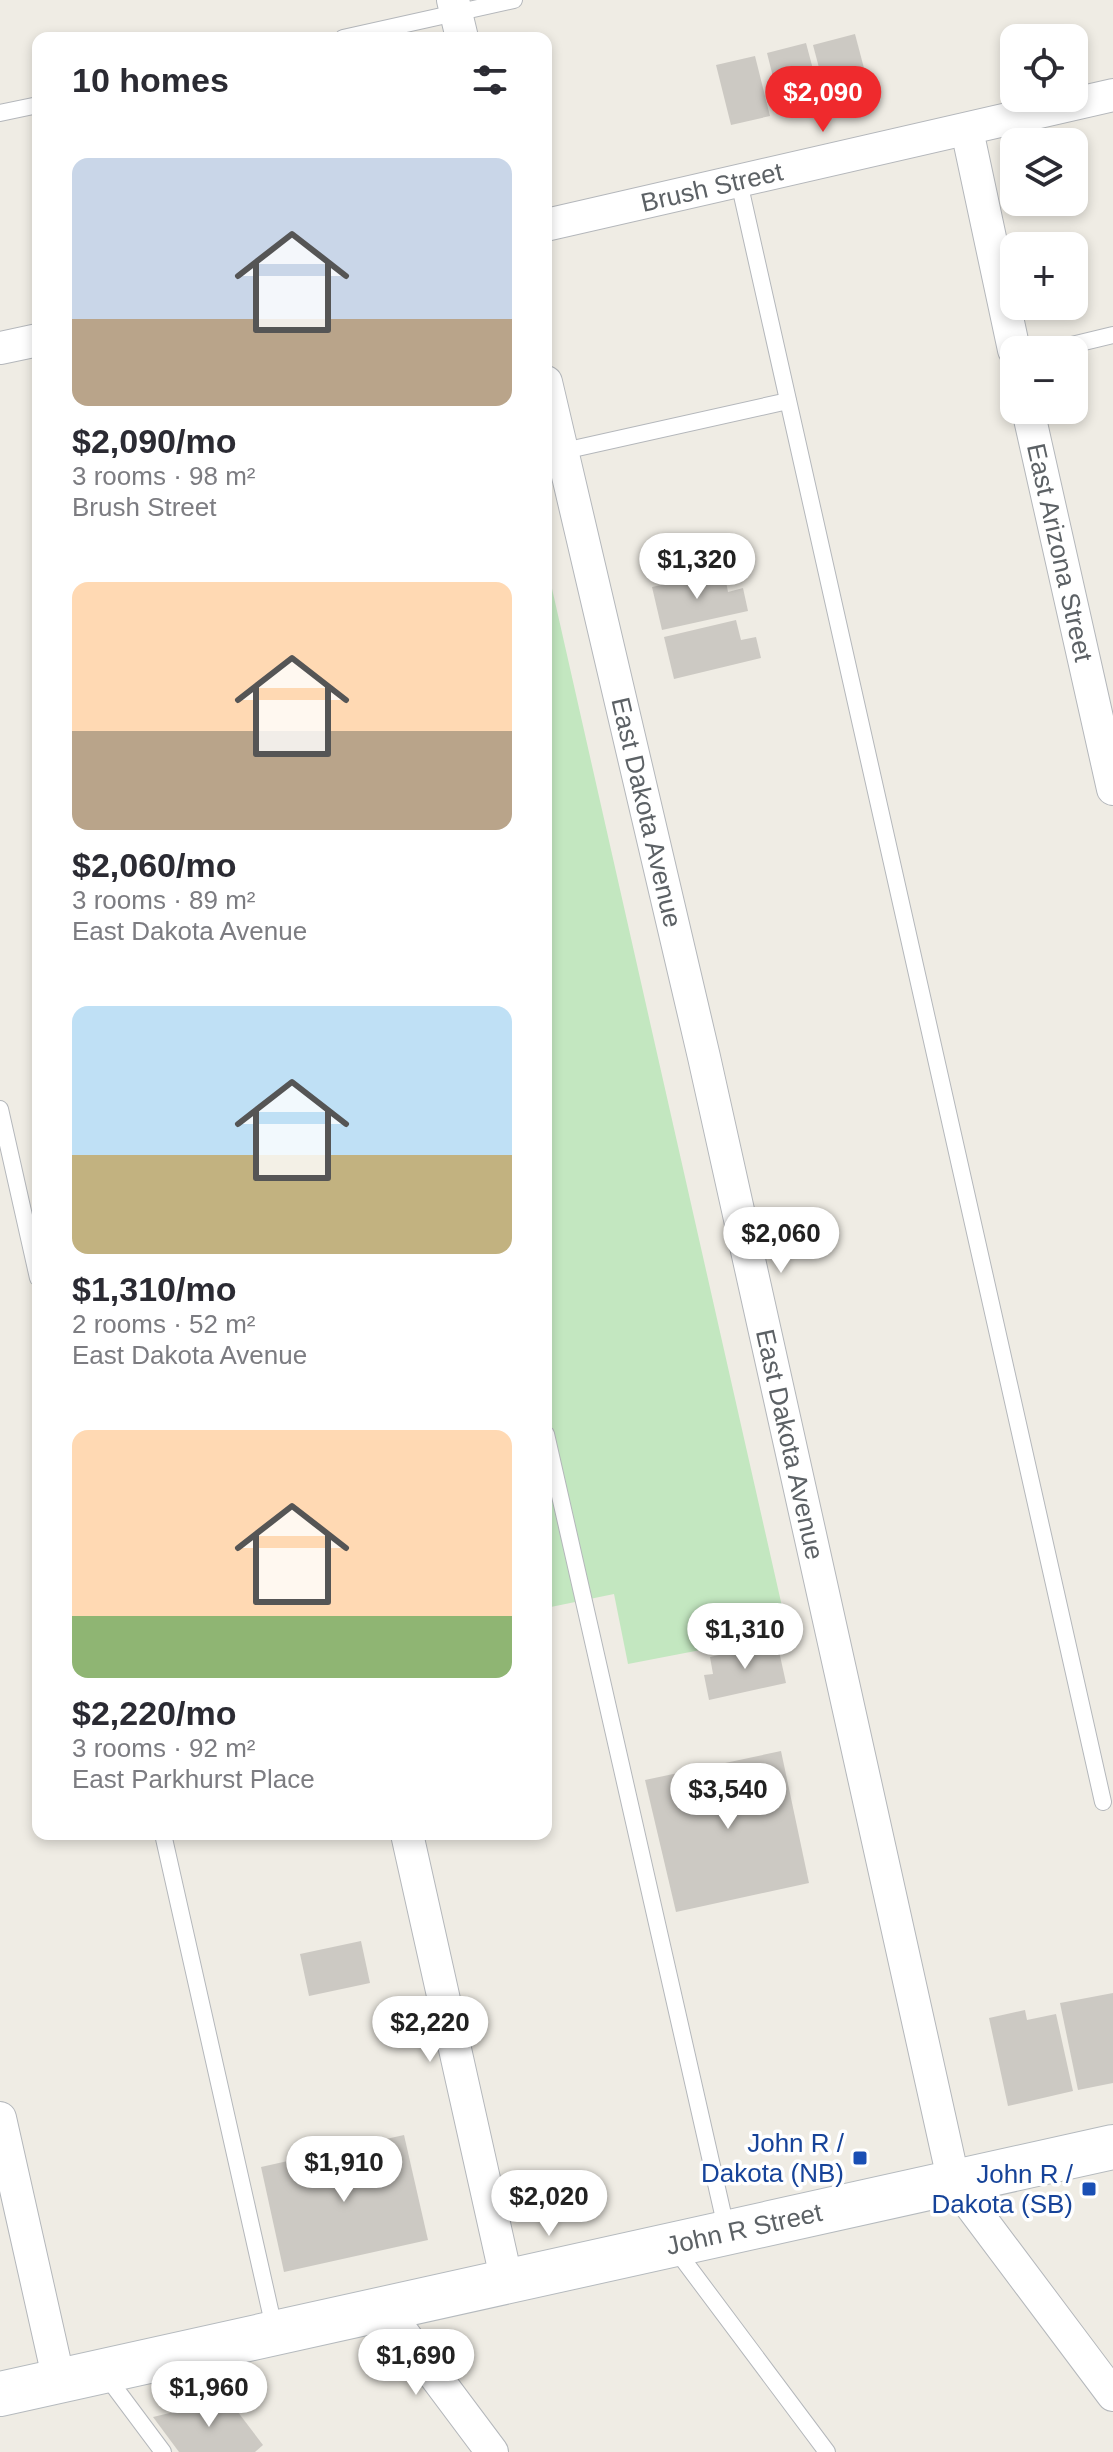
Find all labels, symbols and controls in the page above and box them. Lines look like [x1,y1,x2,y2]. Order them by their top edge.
map controls [1000,24,1088,424]
button: locate [1000,24,1088,112]
icon: filters [468,58,512,102]
text: 10 homes [72,61,229,99]
pin: $2,090 [758,66,888,134]
text: $2,090 [783,77,863,107]
button: layers [1000,128,1088,216]
street label: Brush Street [638,156,786,218]
icon: home [220,210,364,354]
button: + [1000,232,1088,320]
button: − [1000,336,1088,424]
text: $2,090/mo [72,422,236,460]
street label: East Arizona Street [1021,441,1099,665]
text: 3 rooms · 98 m² [72,461,256,491]
text: Brush Street [72,492,217,522]
pin: $1,320 [632,533,762,601]
text: $1,320 [657,544,737,574]
icon: home [220,634,364,778]
street label: East Dakota Avenue [605,694,688,930]
text: $2,060/mo [72,846,236,884]
text: 3 rooms · 89 m² [72,885,256,915]
text: East Dakota Avenue [72,916,307,946]
icon: home [220,1058,364,1202]
pin: $2,060 [716,1207,846,1275]
text: $2,060 [741,1218,821,1248]
text: $1,310/mo [72,1270,236,1308]
text: 2 rooms · 52 m² [72,1309,256,1339]
street label: East Dakota Avenue [750,1326,830,1562]
text: East Dakota Avenue [72,1340,307,1370]
icon: home [220,1482,364,1626]
pin: $1,310 [680,1603,810,1671]
text: $1,310 [705,1614,785,1644]
text: $2,220/mo [72,1694,236,1732]
text: 3 rooms · 92 m² [72,1733,256,1763]
pin: $3,540 [663,1763,793,1831]
text: East Parkhurst Place [72,1764,315,1794]
text: $3,540 [688,1774,768,1804]
pin: $2,220 [365,1996,495,2064]
text: $2,220 [390,2007,470,2037]
place label: John R / Dakota (NB) [701,2128,845,2188]
pin: $1,910 [279,2136,409,2204]
text: $1,910 [304,2147,384,2177]
marker: John R / Dakota (NB) [851,2149,869,2167]
place label: John R / Dakota (SB) [931,2159,1074,2219]
pin: $2,020 [484,2170,614,2238]
marker: John R / Dakota (SB) [1080,2180,1098,2198]
text: $2,020 [509,2181,589,2211]
street label: John R Street [663,2197,826,2261]
pin: $1,690 [351,2329,481,2397]
text: $1,690 [376,2340,456,2370]
pin: $1,960 [144,2361,274,2429]
text: $1,960 [169,2372,249,2402]

